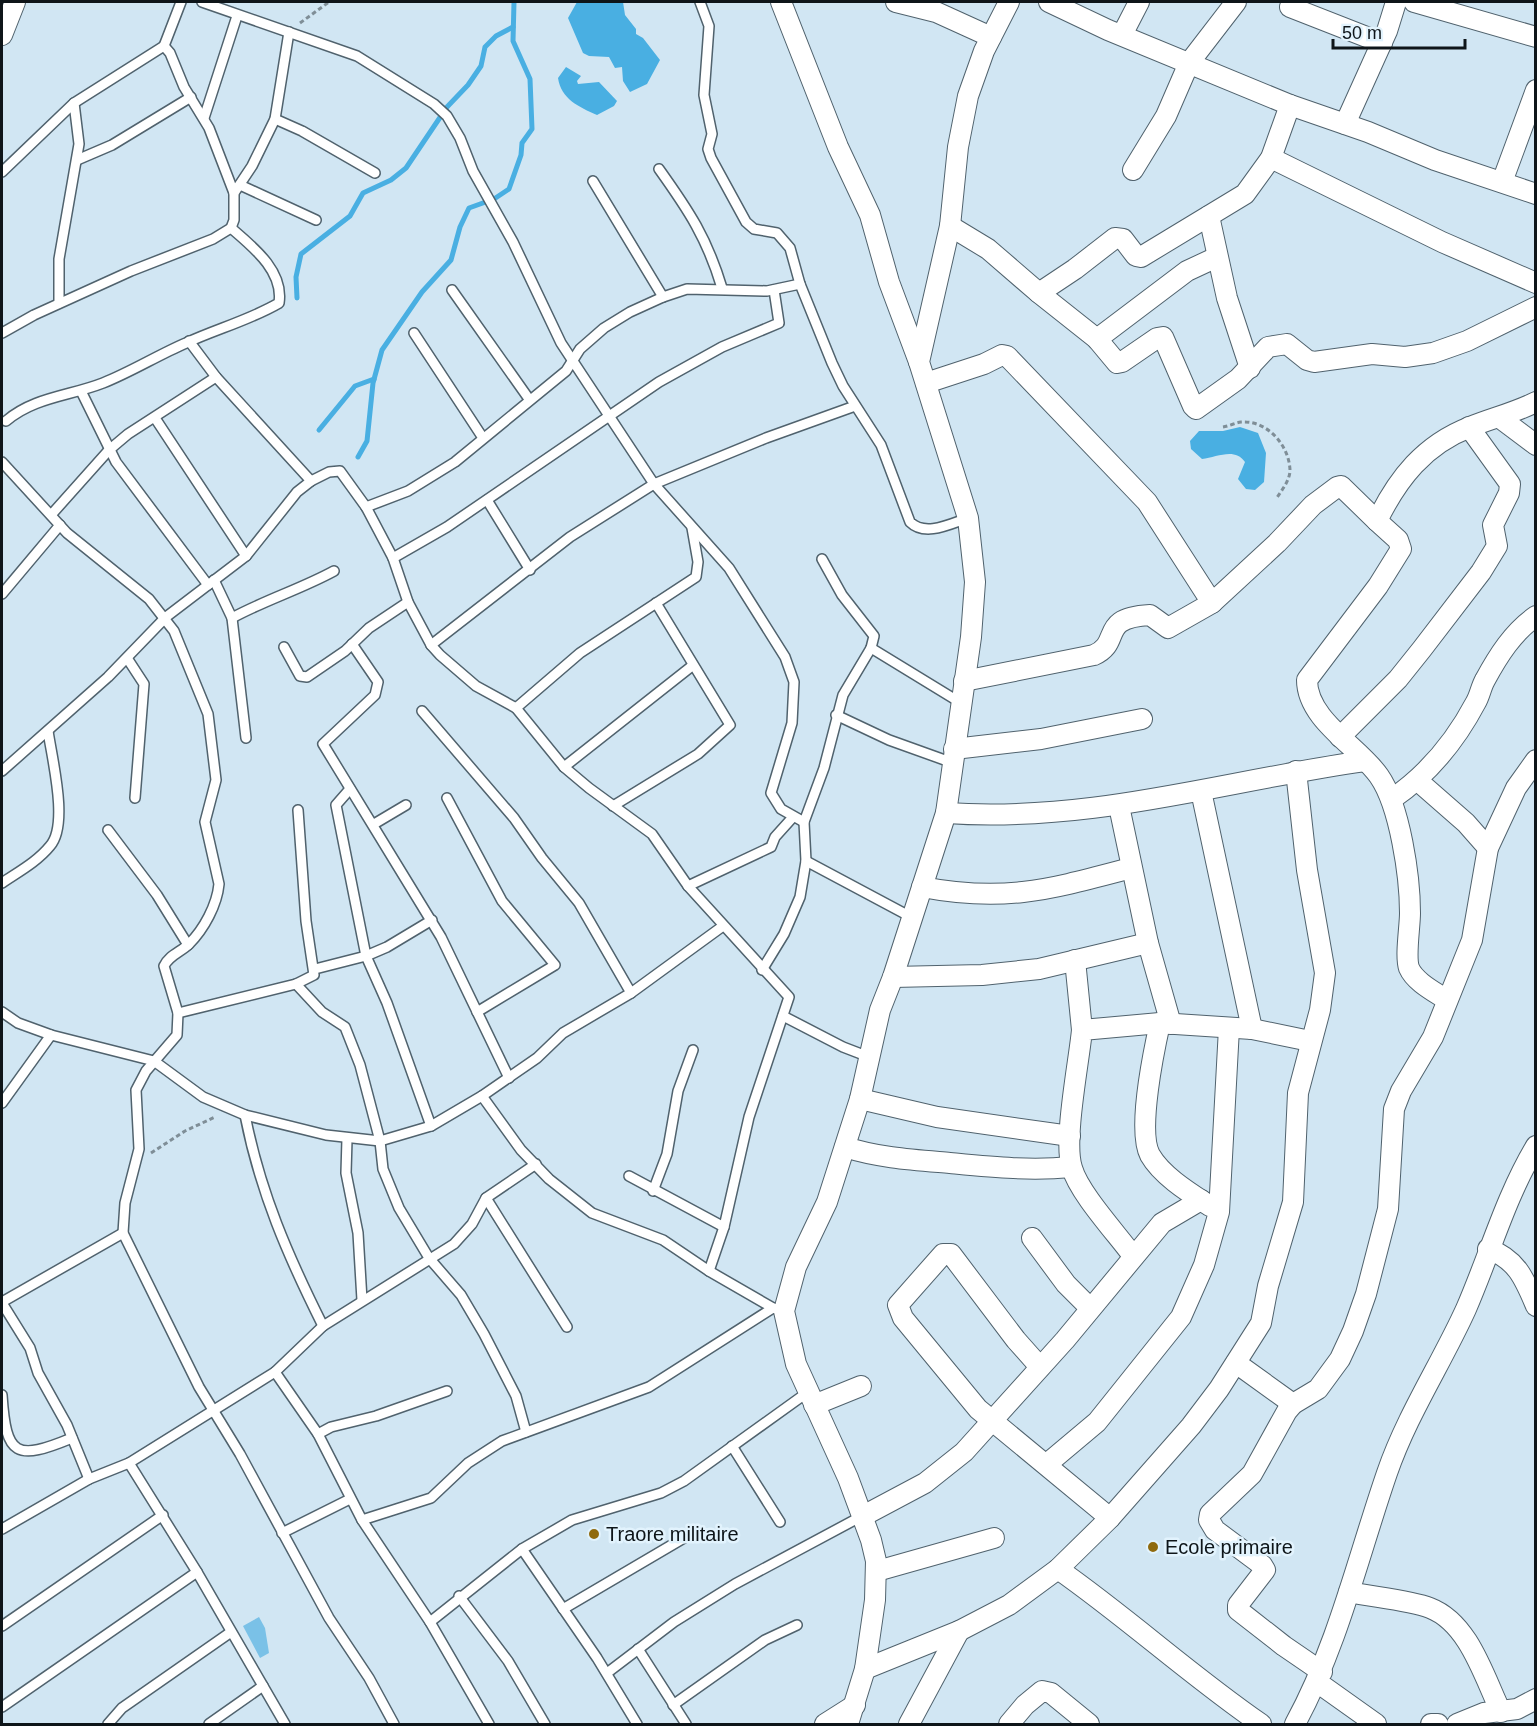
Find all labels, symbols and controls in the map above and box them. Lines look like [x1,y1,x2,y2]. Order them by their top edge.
scale bar [1333,12,1465,50]
text: 50 m [1342,23,1382,43]
place label: Traore militaire [606,1523,739,1545]
marker: Traore militaire [587,1527,601,1541]
place label: Ecole primaire [1165,1536,1293,1558]
marker: Ecole primaire [1146,1540,1160,1554]

